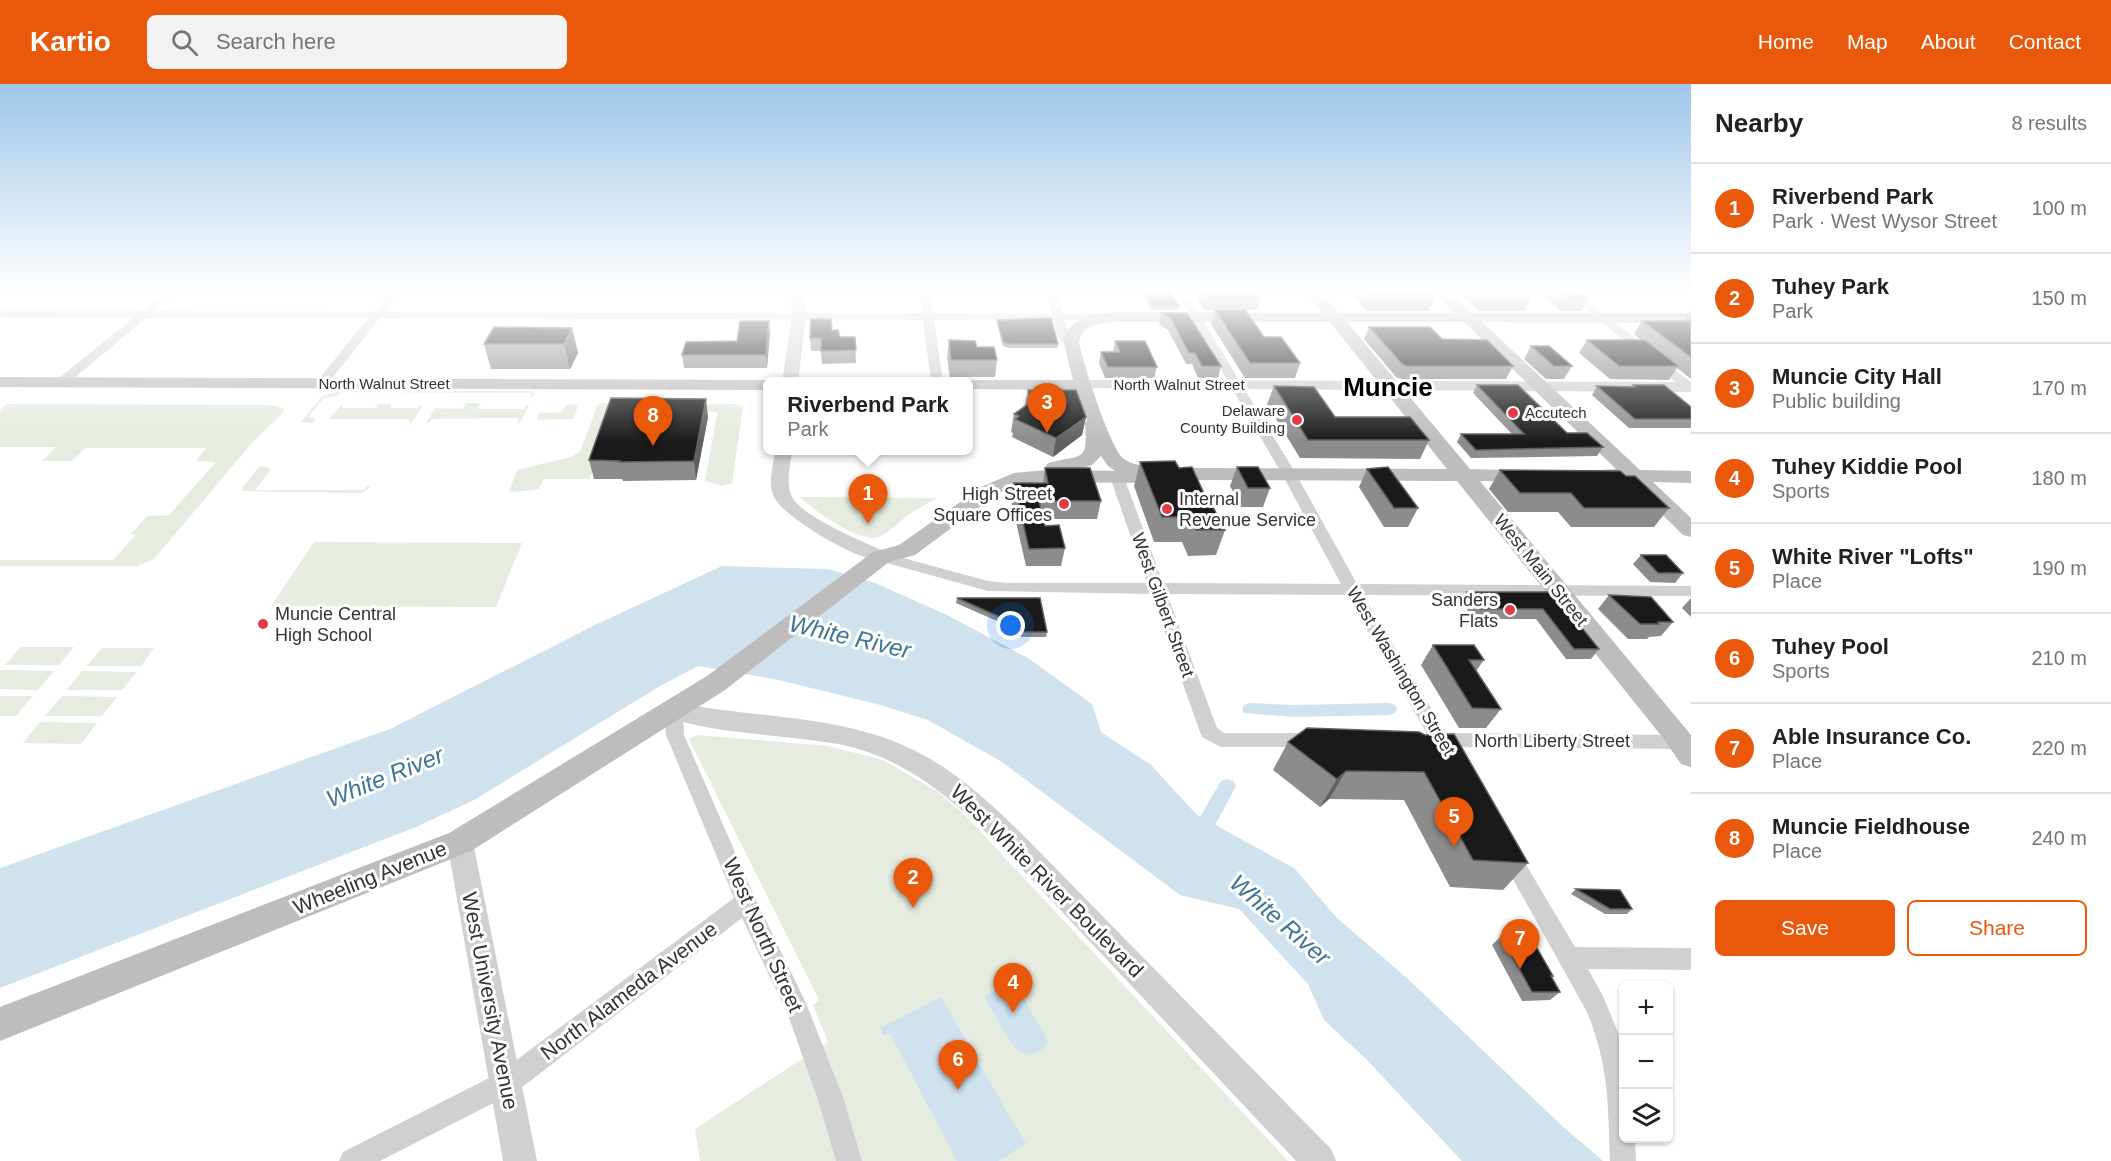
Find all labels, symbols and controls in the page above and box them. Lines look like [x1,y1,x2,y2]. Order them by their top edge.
search box [147,15,567,69]
text: Kartio [30,26,111,57]
icon: search [168,26,201,59]
text: Search here [216,29,336,54]
text: Home [1758,30,1814,53]
text: Map [1847,30,1888,53]
text: About [1921,30,1976,53]
text: Contact [2009,30,2081,53]
text: Nearby [1715,108,1803,138]
text: 8 results [2011,112,2087,134]
text: Riverbend Park [1772,184,1933,209]
text: 1 [1729,197,1740,219]
text: 100 m [2031,197,2087,219]
text: Park · West Wysor Street [1772,210,1997,232]
text: Tuhey Park [1772,274,1889,299]
text: 2 [1729,287,1740,309]
text: 150 m [2031,287,2087,309]
text: Park [1772,300,1813,322]
text: Muncie City Hall [1772,364,1942,389]
district label: Muncie [1343,372,1433,402]
street label: North Walnut Street [318,375,450,392]
street label: North Walnut Street [1113,376,1245,393]
popup [763,377,973,455]
text: 3 [1729,377,1740,399]
text: 170 m [2031,377,2087,399]
pin: 3 [1028,384,1066,433]
text: Public building [1772,390,1901,412]
text: Riverbend Park [787,392,949,417]
pin: 8 [634,396,672,446]
place label: Delaware County Building [1180,402,1285,436]
place label: Accutech [1525,404,1587,421]
marker: Accutech [1506,406,1520,420]
marker: Delaware County Building [1290,413,1304,427]
text: Park [787,418,828,440]
text: Tuhey Kiddie Pool [1772,454,1962,479]
text: 4 [1729,467,1740,489]
text: 180 m [2031,467,2087,489]
pin: 1 [848,474,888,524]
text: Sports [1772,480,1830,502]
place label: High Street Square Offices [933,484,1052,525]
place label: Internal Revenue Service [1179,489,1316,530]
marker: High Street Square Offices [1057,497,1071,511]
marker: Internal Revenue Service [1160,502,1174,516]
street label: West Main Street [1490,510,1592,630]
street label: West Gilbert Street [1128,530,1198,680]
text: White River "Lofts" [1772,544,1974,569]
text: 5 [1729,557,1740,579]
text: 190 m [2031,557,2087,579]
text: Place [1772,570,1822,592]
street label: West Washington Street [1343,583,1459,759]
place label: Sanders Flats [1431,590,1498,631]
marker: Sanders Flats [1503,603,1517,617]
place label: Muncie Central High School [275,604,396,645]
water label: White River [787,609,915,664]
your location [996,611,1025,640]
marker: Muncie Central High School [256,617,270,631]
text: Tuhey Pool [1772,634,1889,659]
text: 6 [1729,647,1740,669]
text: 210 m [2031,647,2087,669]
text: Sports [1772,660,1830,682]
text: Able Insurance Co. [1772,724,1971,749]
street label: North Liberty Street [1474,731,1630,751]
text: 7 [1729,737,1740,759]
text: 220 m [2031,737,2087,759]
water label: White River [322,740,448,812]
text: Place [1772,750,1822,772]
street label: West White River Boulevard [947,780,1148,981]
pin: 5 [1434,798,1474,847]
text: Muncie Fieldhouse [1772,814,1970,839]
text: 8 [1729,827,1740,849]
text: 240 m [2031,827,2087,849]
street label: Wheeling Avenue [290,836,450,919]
text: Place [1772,840,1822,862]
street label: West North Street [719,854,808,1016]
pin: 2 [894,858,932,908]
water label: White River [1225,869,1337,971]
street label: West University Avenue [458,890,523,1112]
button: Save [1715,900,1895,956]
button: Share [1907,900,2087,956]
street label: North Alameda Avenue [536,917,721,1064]
pin: 7 [1500,920,1540,969]
pin: 4 [994,964,1032,1013]
map controls [1619,981,1673,1143]
button: + [1619,981,1673,1035]
button: − [1619,1035,1673,1089]
pin: 6 [938,1040,978,1090]
button: layers [1619,1089,1673,1143]

